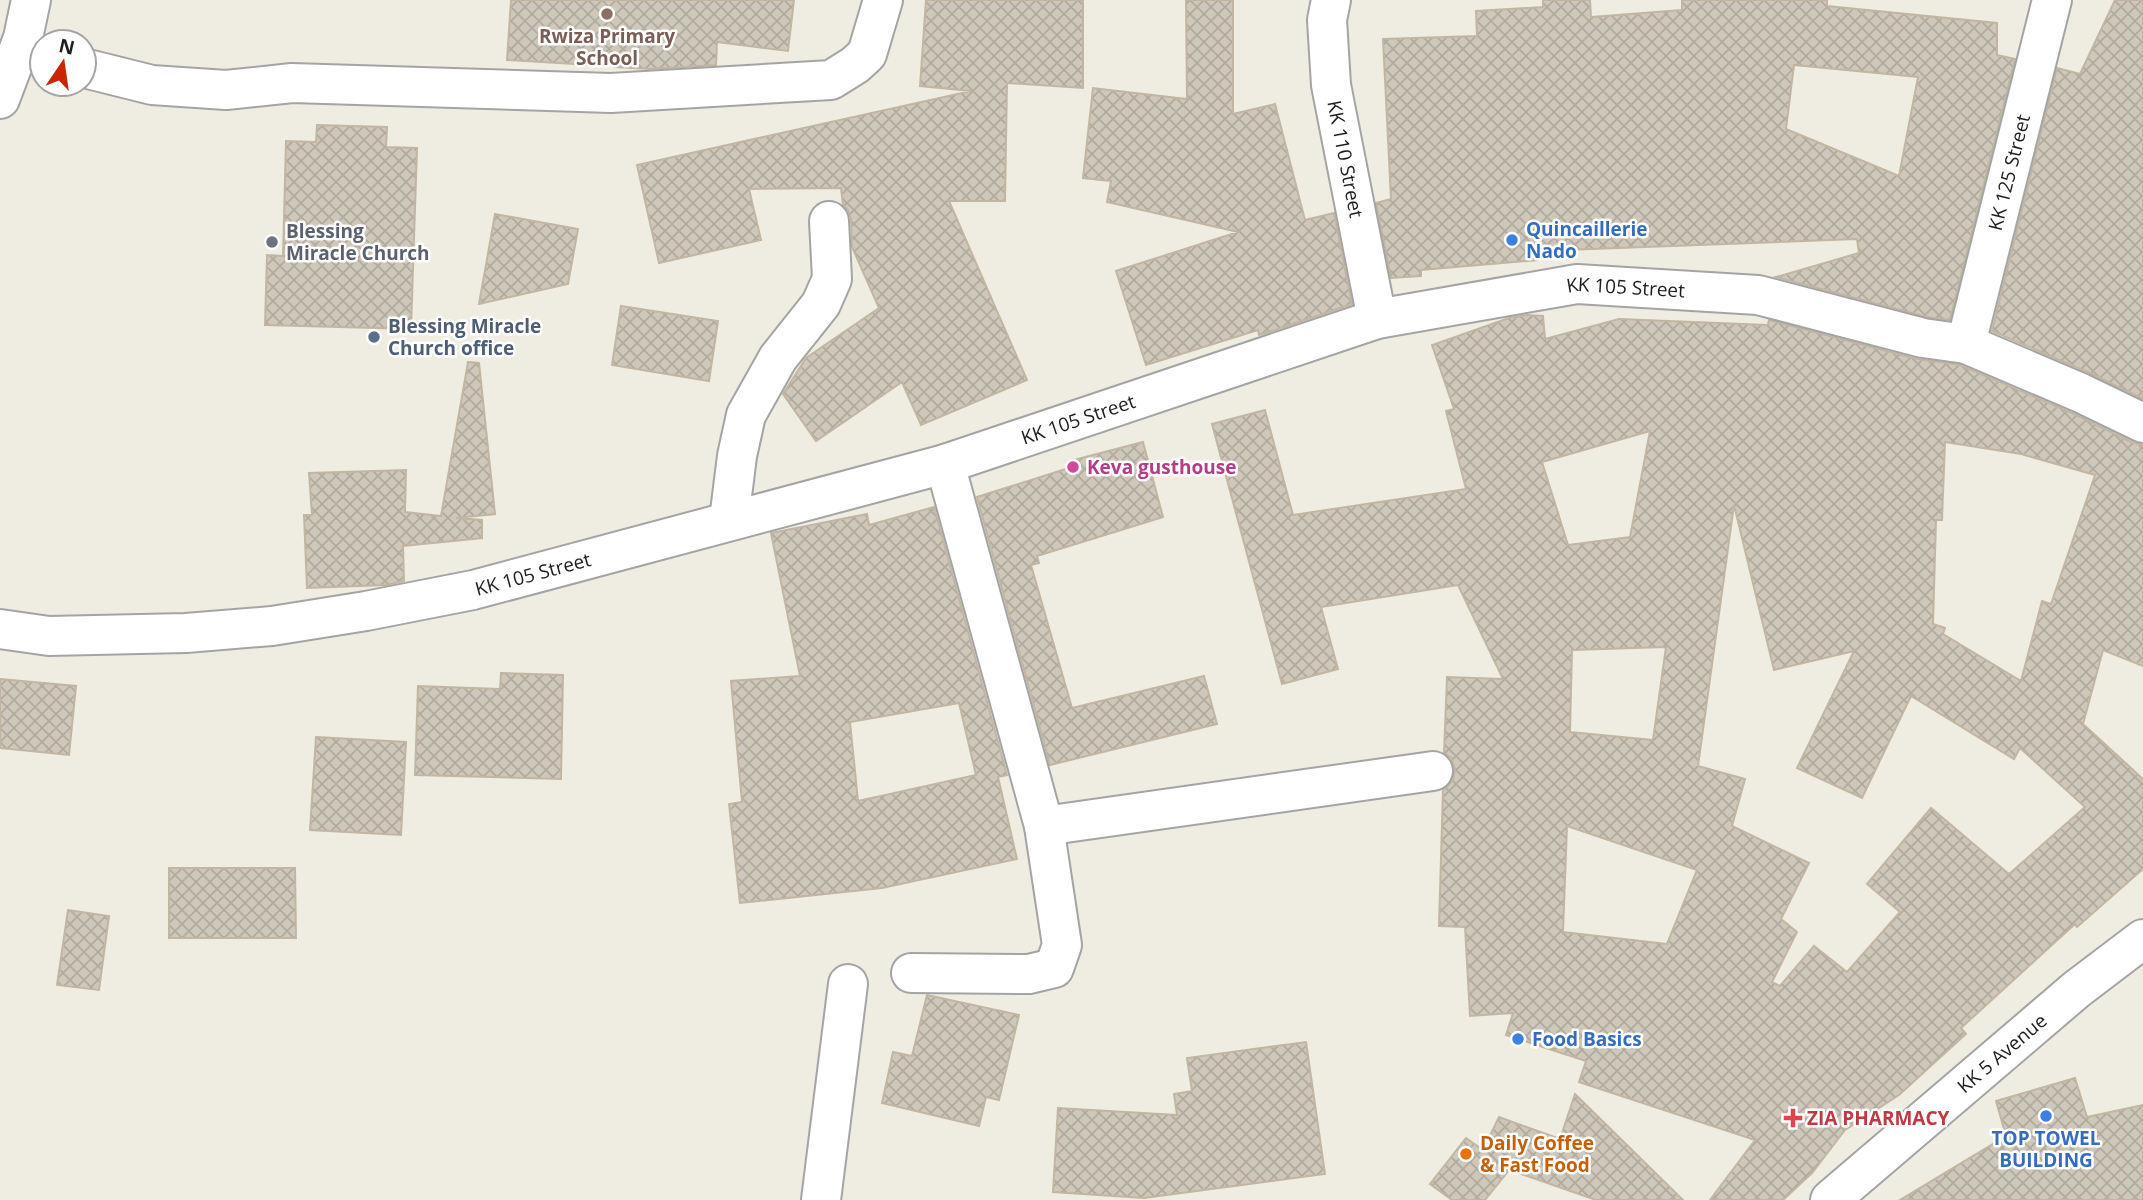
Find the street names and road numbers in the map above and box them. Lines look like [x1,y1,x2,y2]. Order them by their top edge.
street label: KK 110 Street [1321,98,1370,220]
street label: KK 125 Street [1982,111,2036,233]
street label: KK 105 Street [1564,271,1686,304]
street label: KK 105 Street [1018,388,1139,451]
street label: KK 105 Street [472,546,594,602]
street label: KK 5 Avenue [1951,1008,2052,1099]

